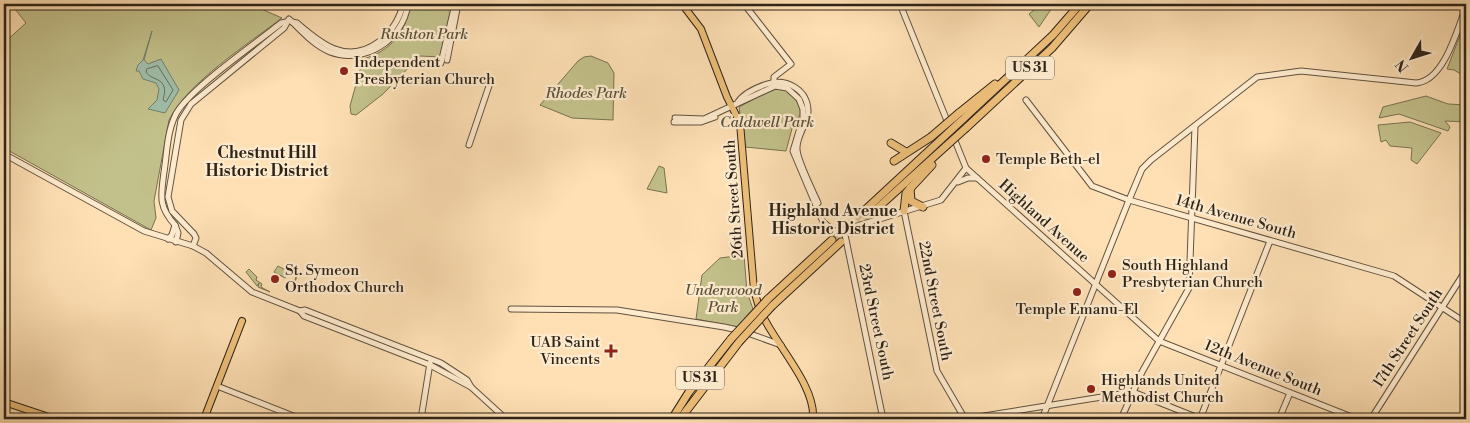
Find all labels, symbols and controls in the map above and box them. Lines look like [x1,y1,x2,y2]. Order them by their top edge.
park label: Rushton Park [379,25,468,44]
north arrow [1388,32,1438,82]
place label: Independent Presbyterian Church [354,53,495,89]
road number: US 31 [1006,56,1054,80]
text: N [1392,56,1413,76]
marker: Independent Presbyterian Church [338,65,350,77]
park label: Rhodes Park [544,84,627,103]
park label: Caldwell Park [720,113,814,132]
street label: 26th Street South [720,139,748,259]
district label: Chestnut Hill Historic District [206,143,329,181]
place label: Temple Beth-el [996,150,1101,169]
marker: Temple Beth-el [980,153,992,165]
street label: Highland Avenue [995,175,1093,267]
street label: 14th Avenue South [1173,191,1299,243]
district label: Highland Avenue Historic District [769,201,898,239]
street label: 22nd Street South [914,240,956,362]
place label: South Highland Presbyterian Church [1122,256,1263,292]
place label: St. Symeon Orthodox Church [285,261,404,297]
street label: 23rd Street South [854,262,898,382]
marker: South Highland Presbyterian Church [1106,268,1118,280]
marker: St. Symeon Orthodox Church [269,273,281,285]
park label: Underwood Park [685,281,762,317]
street label: 17th Street South [1369,285,1447,391]
marker: Temple Emanu-El [1071,286,1083,298]
place label: Temple Emanu-El [1016,300,1139,319]
place label: UAB Saint Vincents [530,333,601,369]
street label: 12th Avenue South [1201,336,1325,400]
marker: UAB Saint Vincents [604,344,618,358]
road number: US 31 [676,366,724,389]
place label: Highlands United Methodist Church [1101,371,1224,407]
marker: Highlands United Methodist Church [1085,383,1097,395]

